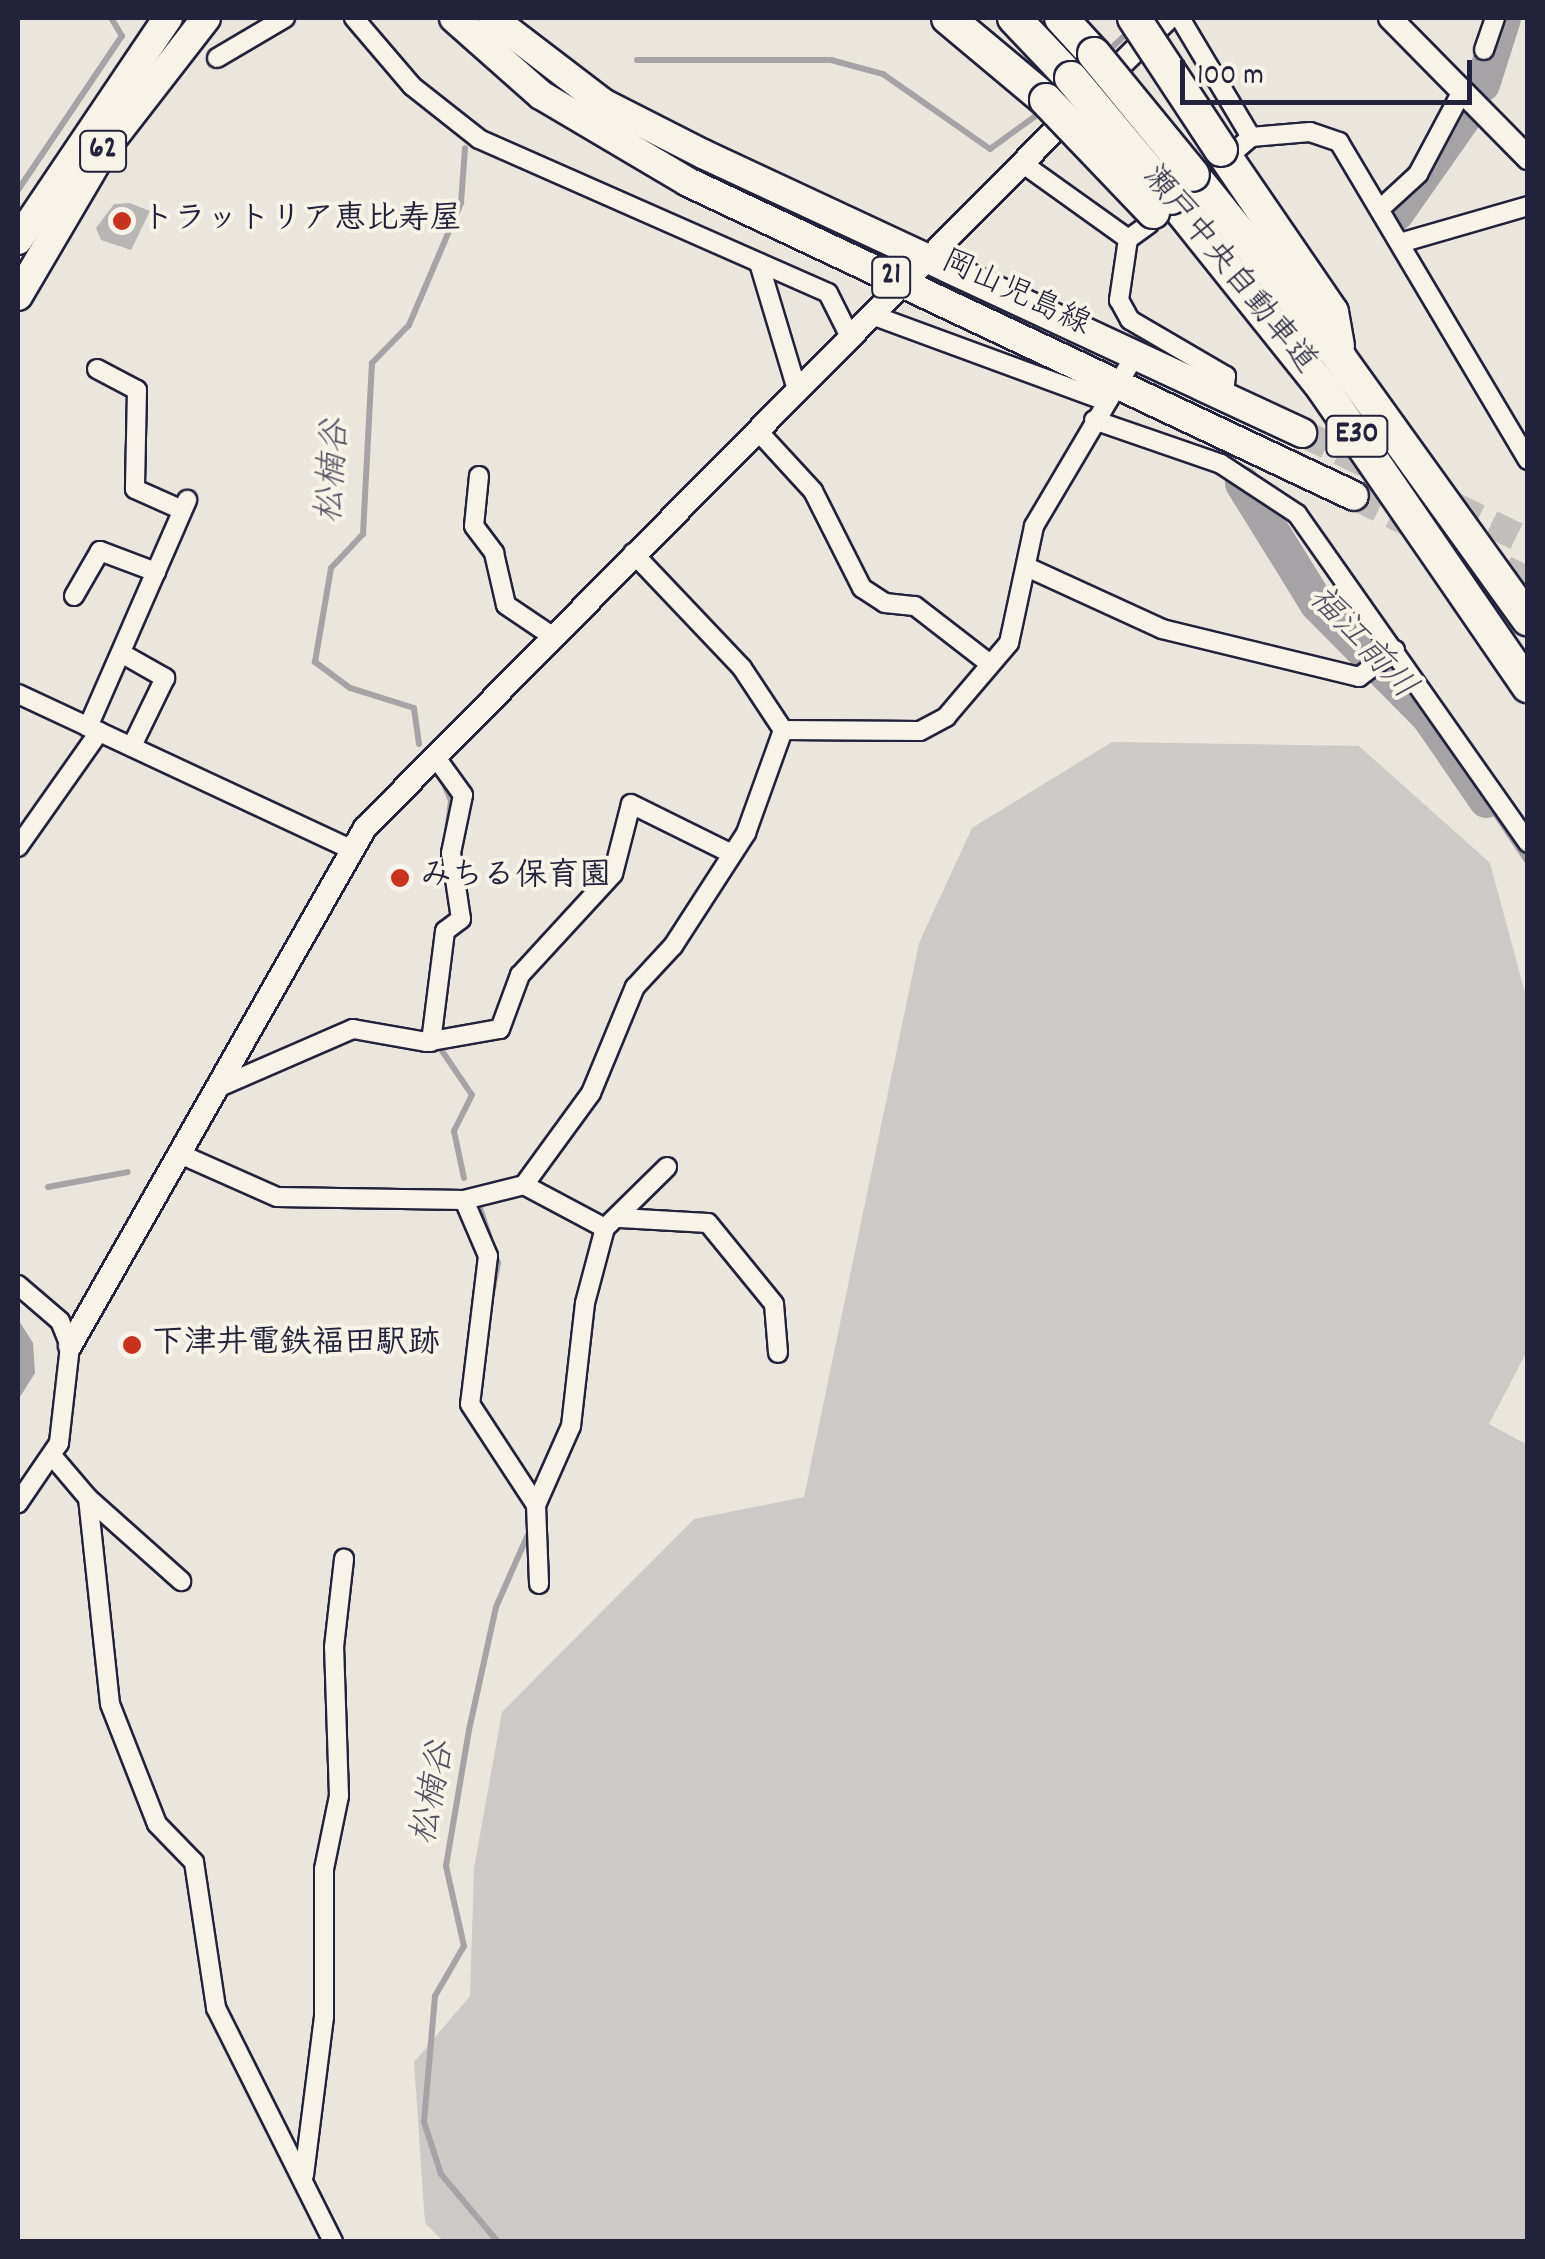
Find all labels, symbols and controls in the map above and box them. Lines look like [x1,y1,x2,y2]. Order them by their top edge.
scale bar [1185,40,1478,102]
text: 100 m [1197,56,1264,99]
road number: 62 [78,126,128,176]
street label: 瀬戸中央自動車道 [1133,159,1323,383]
place label: トラットリア恵比寿屋 [142,202,462,240]
marker: トラットリア恵比寿屋 [111,210,133,232]
street label: 岡山児島線 [934,244,1096,346]
road number: 21 [871,252,911,302]
road number: E30 [1324,411,1390,461]
water label: 松楠谷 [310,417,360,525]
water label: 福江前川 [1298,578,1424,710]
place label: みちる保育園 [420,859,612,897]
marker: みちる保育園 [389,867,411,889]
place label: 下津井電鉄福田駅跡 [152,1326,440,1364]
marker: 下津井電鉄福田駅跡 [121,1334,143,1356]
water label: 松楠谷 [404,1737,466,1849]

